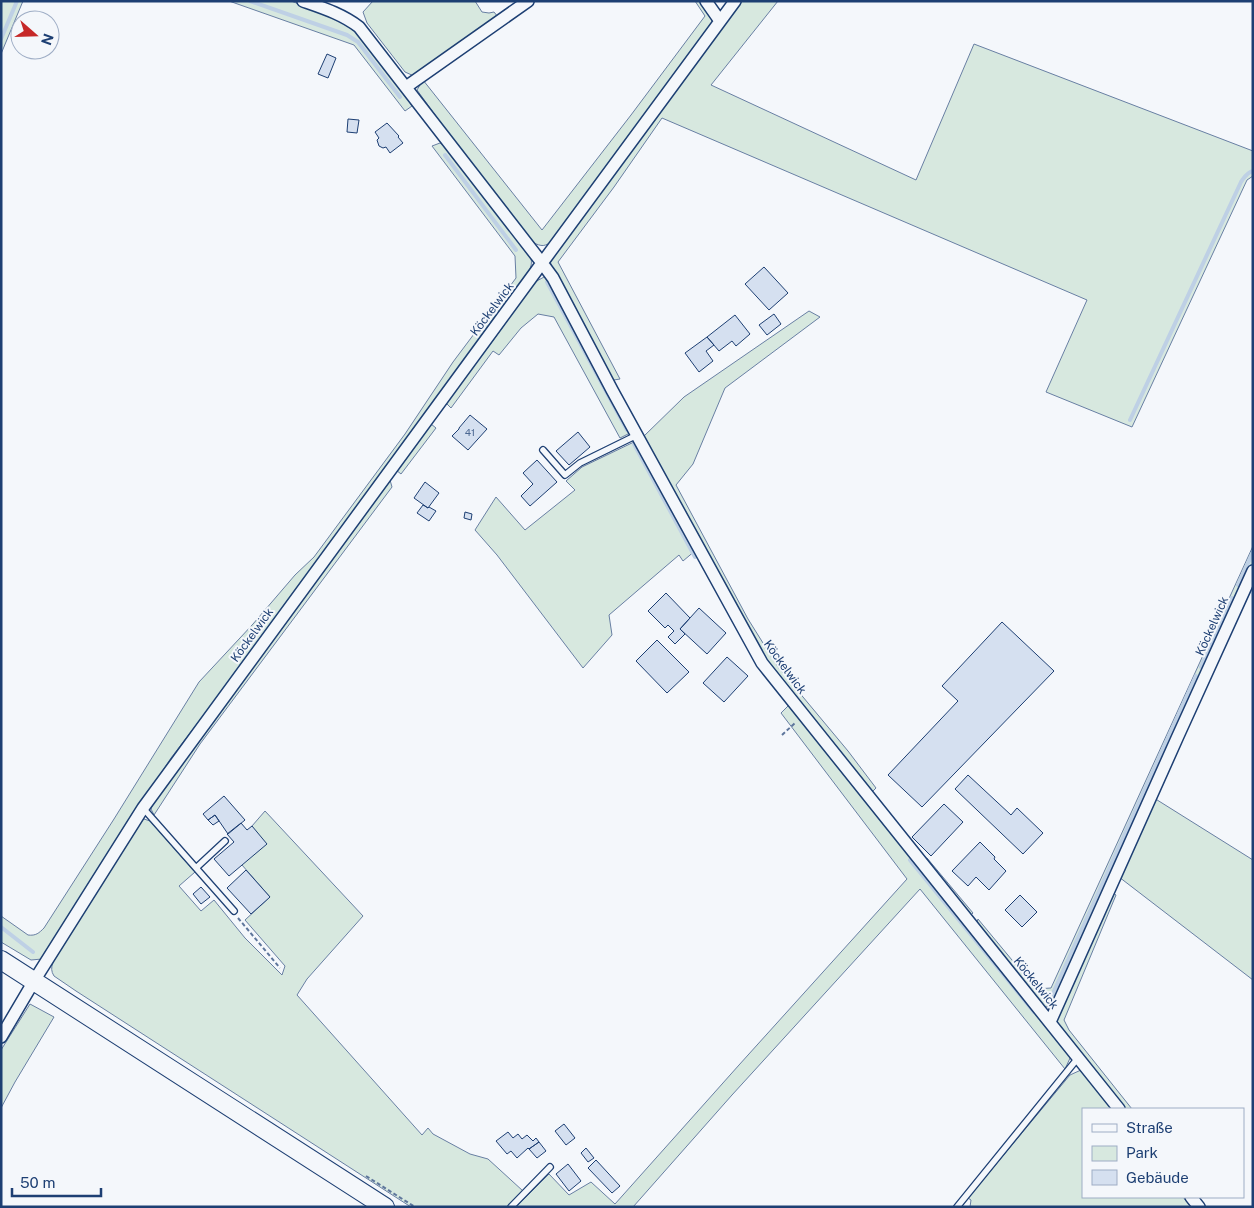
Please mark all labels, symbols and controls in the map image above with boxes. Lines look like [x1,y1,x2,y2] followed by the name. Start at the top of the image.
[10,10,60,60] north arrow
[38,32,57,47] text: N
[467,279,517,338] street label: Köckelwick
[465,426,475,438] house number: 41
[1193,594,1231,658] street label: Köckelwick
[228,605,276,665] street label: Köckelwick
[761,637,809,697] street label: Köckelwick
[1011,954,1062,1012] street label: Köckelwick
[1082,1108,1244,1198] legend
[1126,1119,1173,1136] text: Straße
[1126,1144,1158,1161] text: Park
[12,1166,101,1198] scale bar
[1126,1169,1189,1186] text: Gebäude
[20,1174,55,1191] text: 50 m

